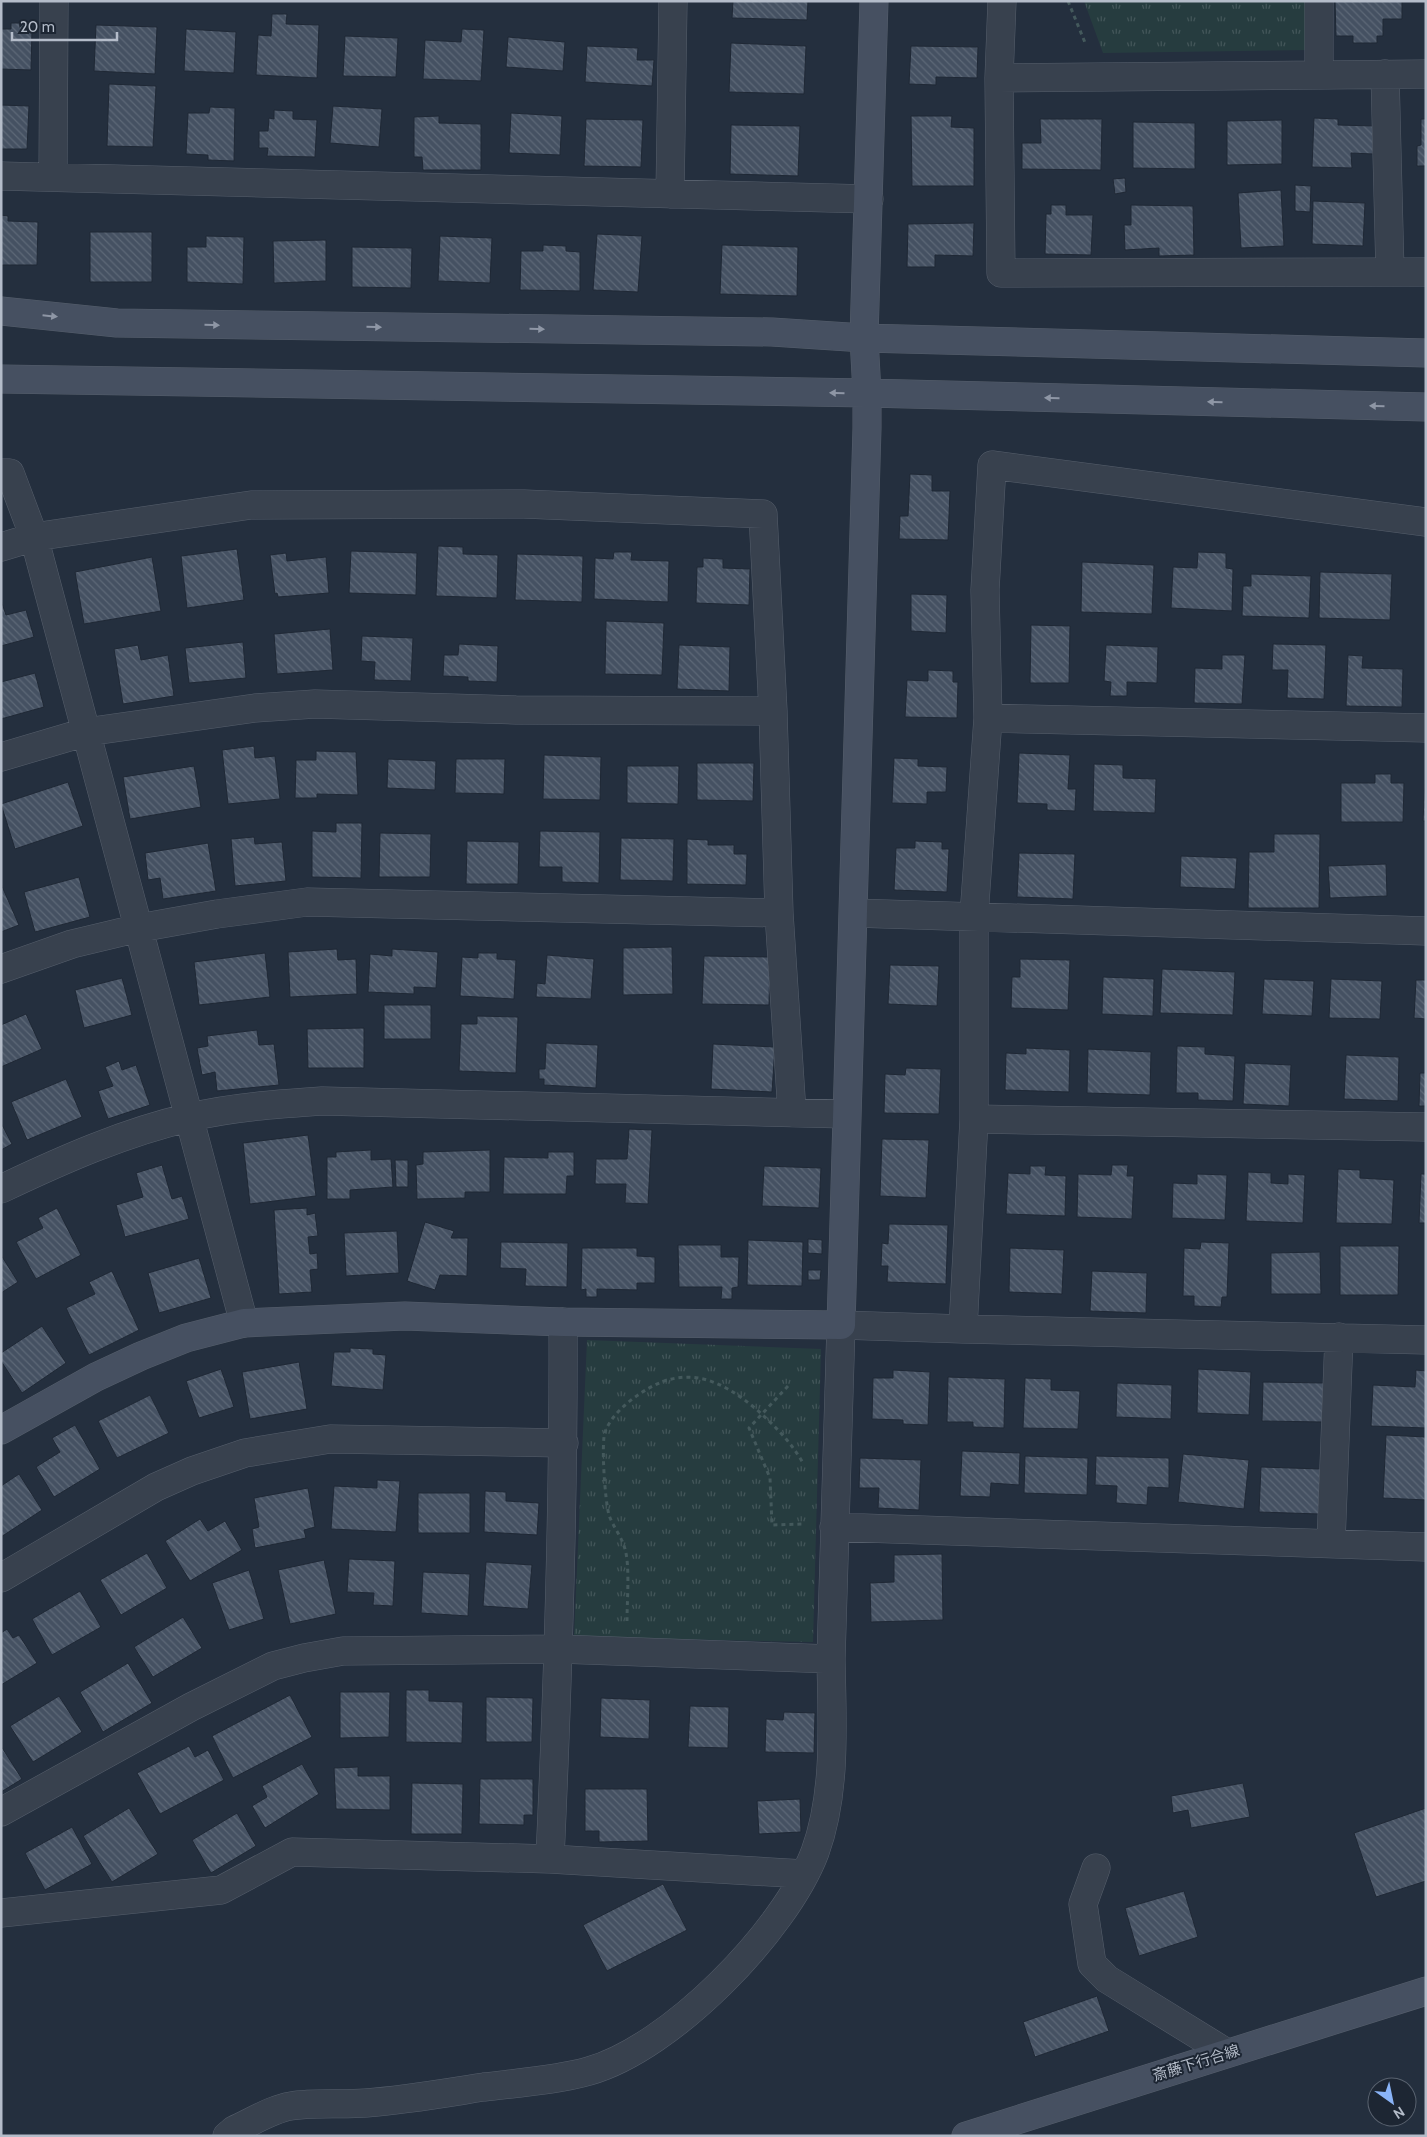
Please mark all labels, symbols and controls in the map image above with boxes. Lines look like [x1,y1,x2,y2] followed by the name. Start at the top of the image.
[12,10,118,42] scale bar
[20,18,55,36] text: 20 m
[42,312,58,320] one-way arrow
[204,321,220,329] one-way arrow
[367,323,383,331] one-way arrow
[529,325,545,333] one-way arrow
[829,389,845,397] one-way arrow
[1044,393,1060,401] one-way arrow
[1206,397,1222,405] one-way arrow
[1369,401,1385,409] one-way arrow
[1150,2041,1242,2085] street label: 斎藤下行合線
[1367,2077,1417,2127] north arrow
[1390,2103,1408,2123] text: N

